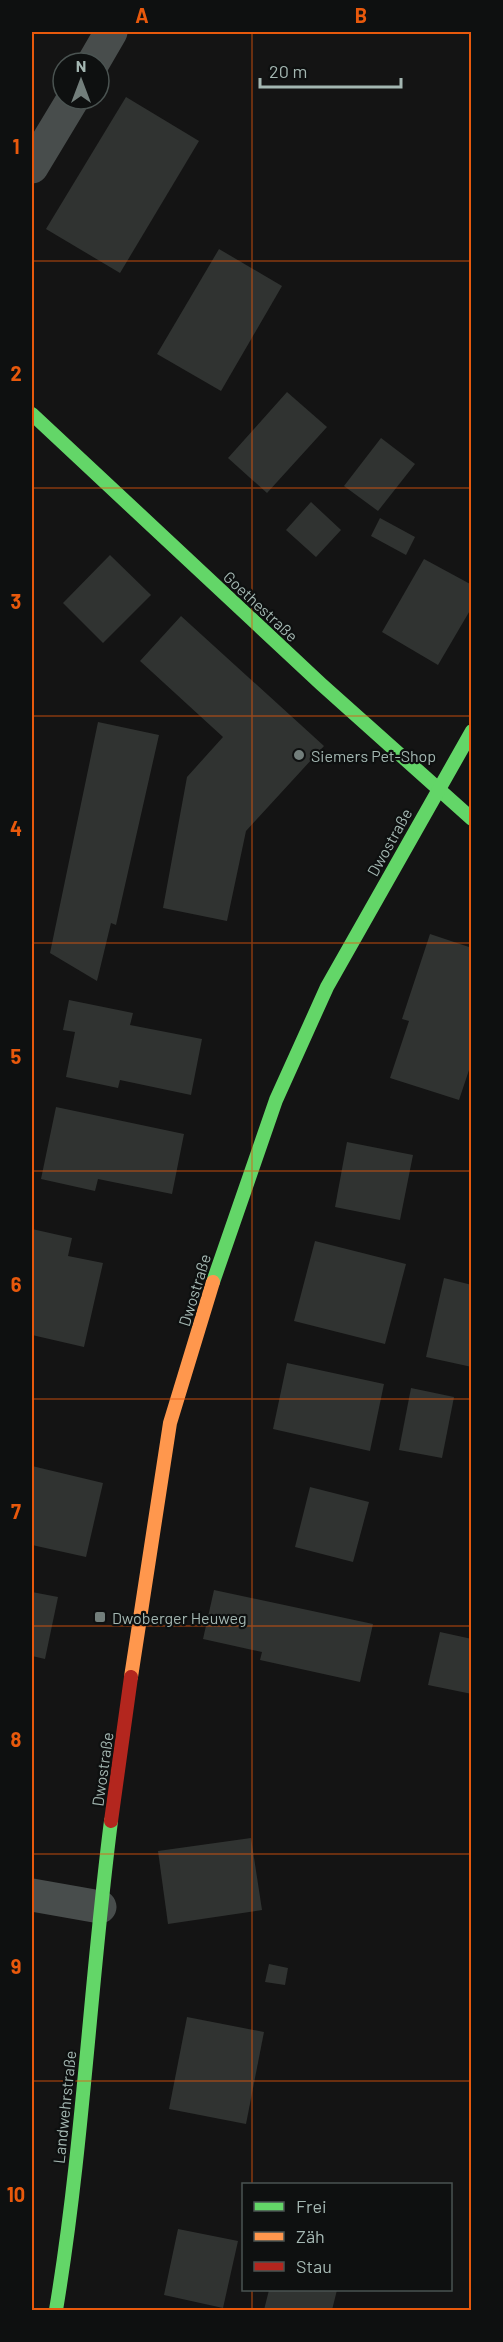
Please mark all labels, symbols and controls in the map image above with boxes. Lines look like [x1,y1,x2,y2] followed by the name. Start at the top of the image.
[135,3,149,27] text: A
[355,3,367,27] text: B
[51,51,111,111] north arrow
[260,51,401,89] scale bar
[76,56,86,75] text: N
[269,60,307,82] text: 20 m
[12,134,20,158] text: 1
[10,361,22,385] text: 2
[220,567,302,645] street label: Goethestraße
[11,589,21,613] text: 3
[311,746,436,765] place label: Siemers Pet-Shop
[292,748,306,762] marker: Siemers Pet-Shop
[363,805,415,879] street label: Dwostraße
[10,816,22,840] text: 4
[11,1044,22,1068] text: 5
[174,1252,214,1328] street label: Dwostraße
[11,1272,22,1296] text: 6
[11,1499,21,1523] text: 7
[112,1608,247,1627] place label: Dwoberger Heuweg
[93,1610,107,1624] marker: Dwoberger Heuweg
[11,1727,22,1751] text: 8
[87,1731,117,1807] street label: Dwostraße
[11,1954,21,1978] text: 9
[49,2050,79,2164] street label: Landwehrstraße
[7,2182,25,2206] text: 10
[242,2183,452,2291] legend
[296,2195,327,2217] text: Frei
[296,2225,325,2247] text: Zäh
[296,2255,332,2277] text: Stau

